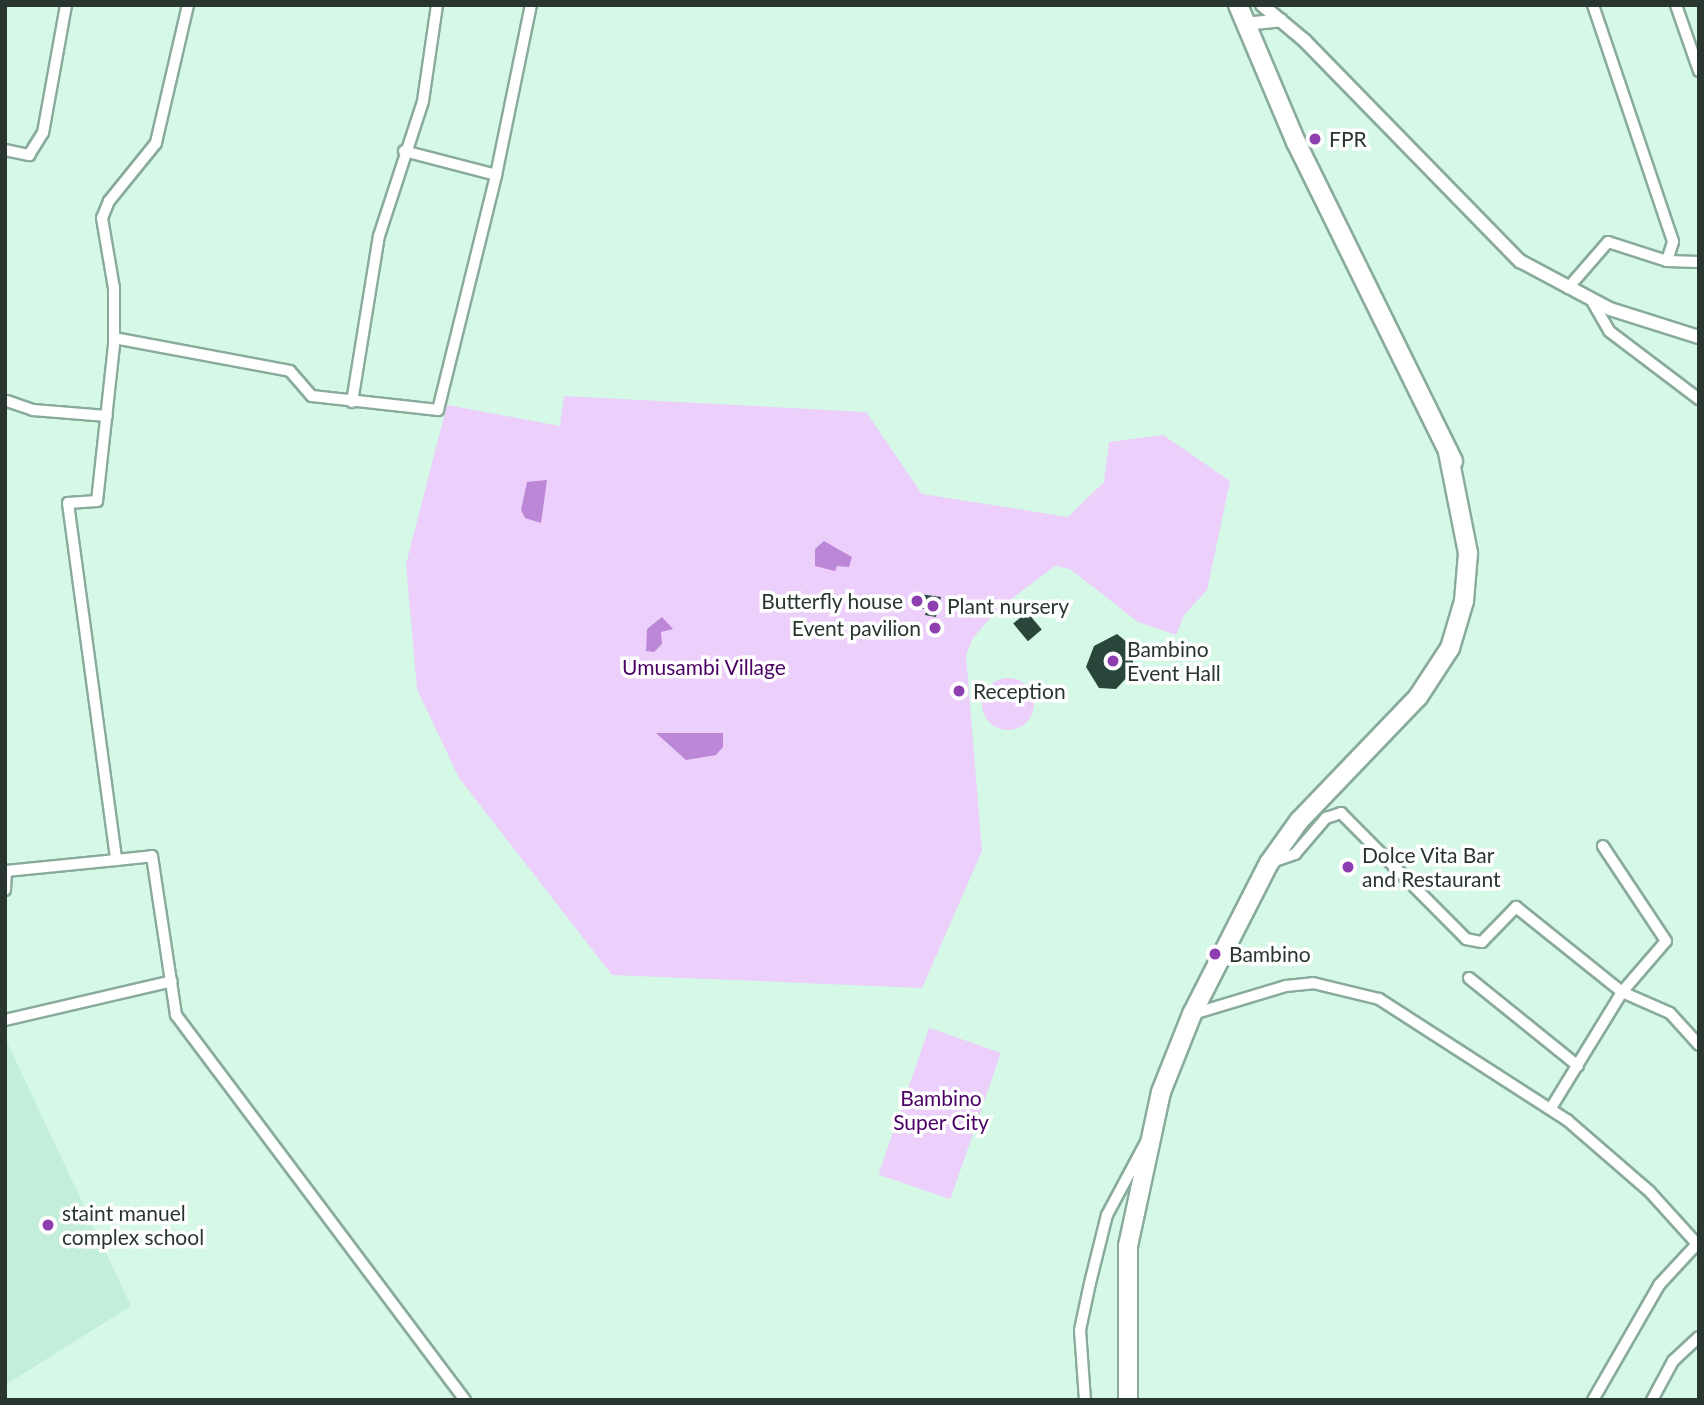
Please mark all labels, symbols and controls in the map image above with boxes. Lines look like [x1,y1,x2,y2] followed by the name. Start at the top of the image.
[1329,126,1367,152] place label: FPR
[1307,131,1323,147] marker: FPR
[761,588,903,614] place label: Butterfly house
[909,593,925,609] marker: Butterfly house
[947,593,1069,619] place label: Plant nursery
[925,598,941,614] marker: Plant nursery
[792,615,921,641] place label: Event pavilion
[927,620,943,636] marker: Event pavilion
[1127,636,1221,686] place label: Bambino Event Hall
[1105,653,1121,669] marker: Bambino Event Hall
[622,654,786,680] park label: Umusambi Village
[973,678,1066,704] place label: Reception
[951,683,967,699] marker: Reception
[1362,842,1501,892] place label: Dolce Vita Bar and Restaurant
[1340,859,1356,875] marker: Dolce Vita Bar and Restaurant
[1229,941,1311,967] place label: Bambino
[1207,946,1223,962] marker: Bambino
[893,1085,989,1135] park label: Bambino Super City
[62,1200,204,1250] place label: staint manuel complex school
[40,1217,56,1233] marker: staint manuel complex school

